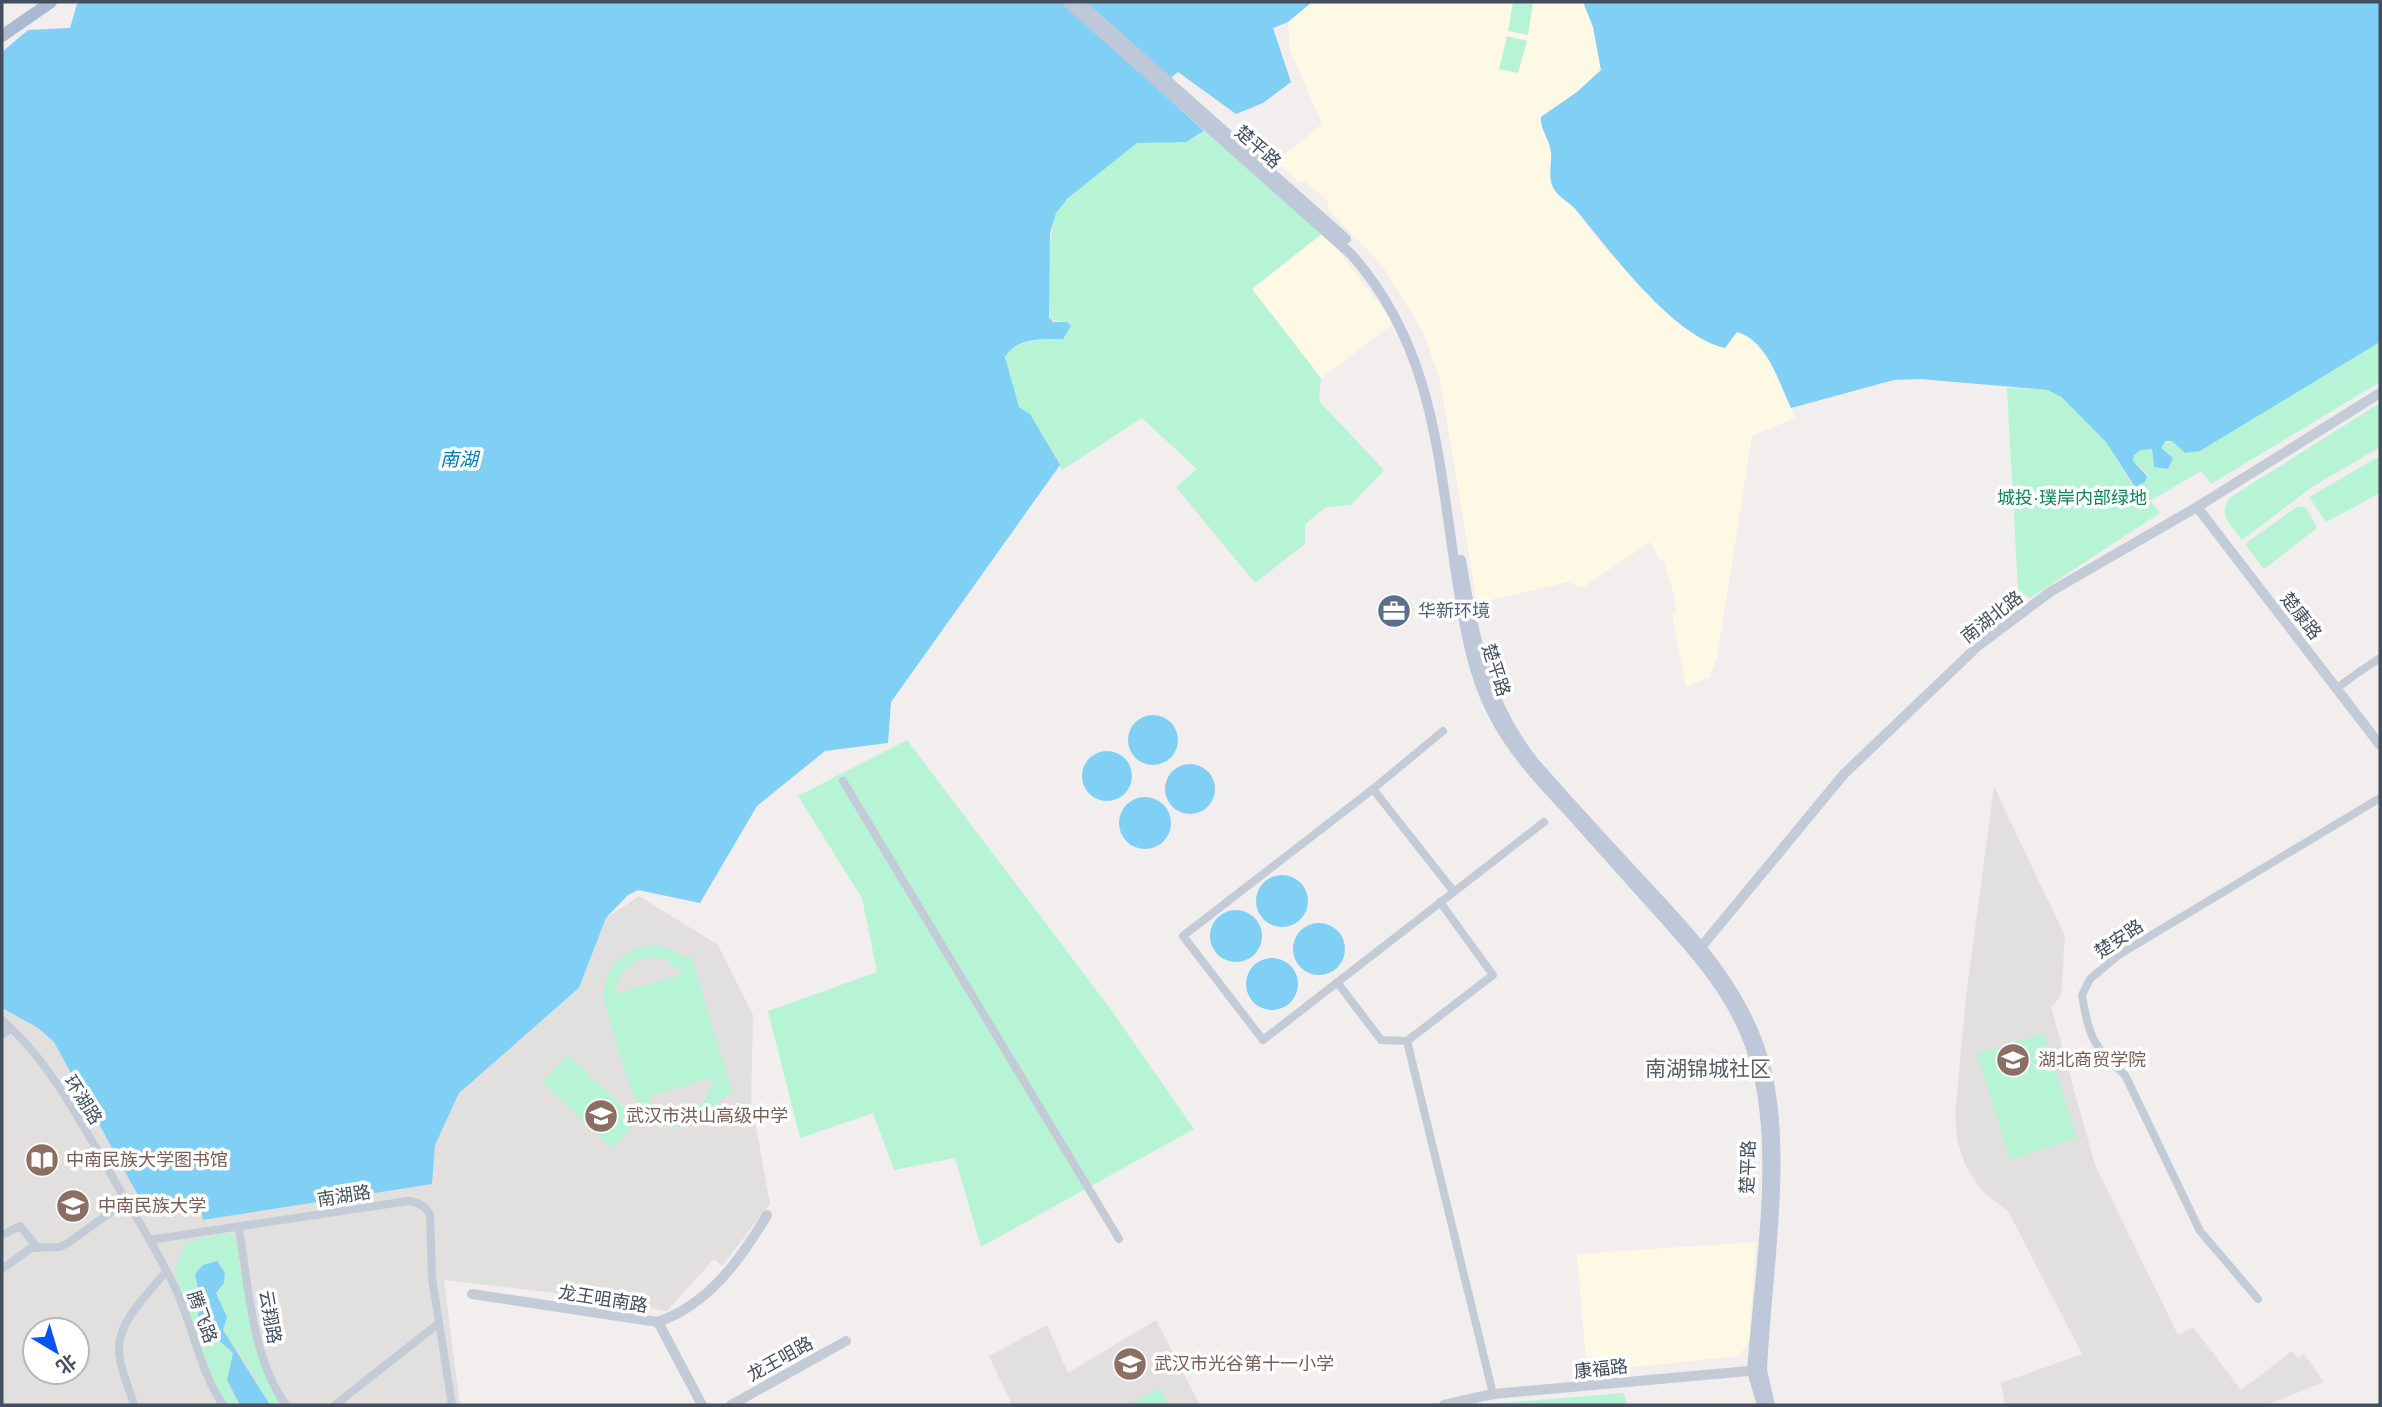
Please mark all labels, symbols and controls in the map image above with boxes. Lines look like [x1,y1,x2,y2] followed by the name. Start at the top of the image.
[1231,122,1285,172] street label: 楚平路
[440,449,481,470] water label: 南湖
[1997,488,2147,508] park label: 城投·璞岸内部绿地
[1957,587,2027,647] street label: 南湖北路
[2276,589,2326,643] street label: 楚康路
[1375,592,1413,630] office icon: 华新环境
[1418,601,1490,621] place label: 华新环境
[1478,641,1514,699] street label: 楚平路
[2091,916,2147,962] street label: 楚安路
[1994,1041,2032,1079] school or university icon: 湖北商贸学院
[2038,1050,2146,1070] place label: 湖北商贸学院
[1645,1057,1771,1080] district label: 南湖锦城社区
[60,1072,106,1128] street label: 环湖路
[582,1097,620,1135] school or university icon: 武汉市洪山高级中学
[626,1106,788,1126] place label: 武汉市洪山高级中学
[1737,1140,1759,1194] street label: 楚平路
[23,1141,61,1179] library icon: 中南民族大学图书馆
[66,1150,228,1170] place label: 中南民族大学图书馆
[316,1182,372,1210] street label: 南湖路
[54,1187,92,1225] school or university icon: 中南民族大学
[98,1196,206,1216] place label: 中南民族大学
[557,1282,649,1316] street label: 龙王咀南路
[183,1288,221,1346] street label: 腾飞路
[255,1289,285,1345] street label: 云翔路
[21,1316,91,1386] north arrow
[744,1333,816,1385] street label: 龙王咀路
[1111,1345,1149,1383] school or university icon: 武汉市光谷第十一小学
[52,1350,80,1378] text: 北
[1154,1354,1334,1374] place label: 武汉市光谷第十一小学
[1573,1356,1629,1382] street label: 康福路

